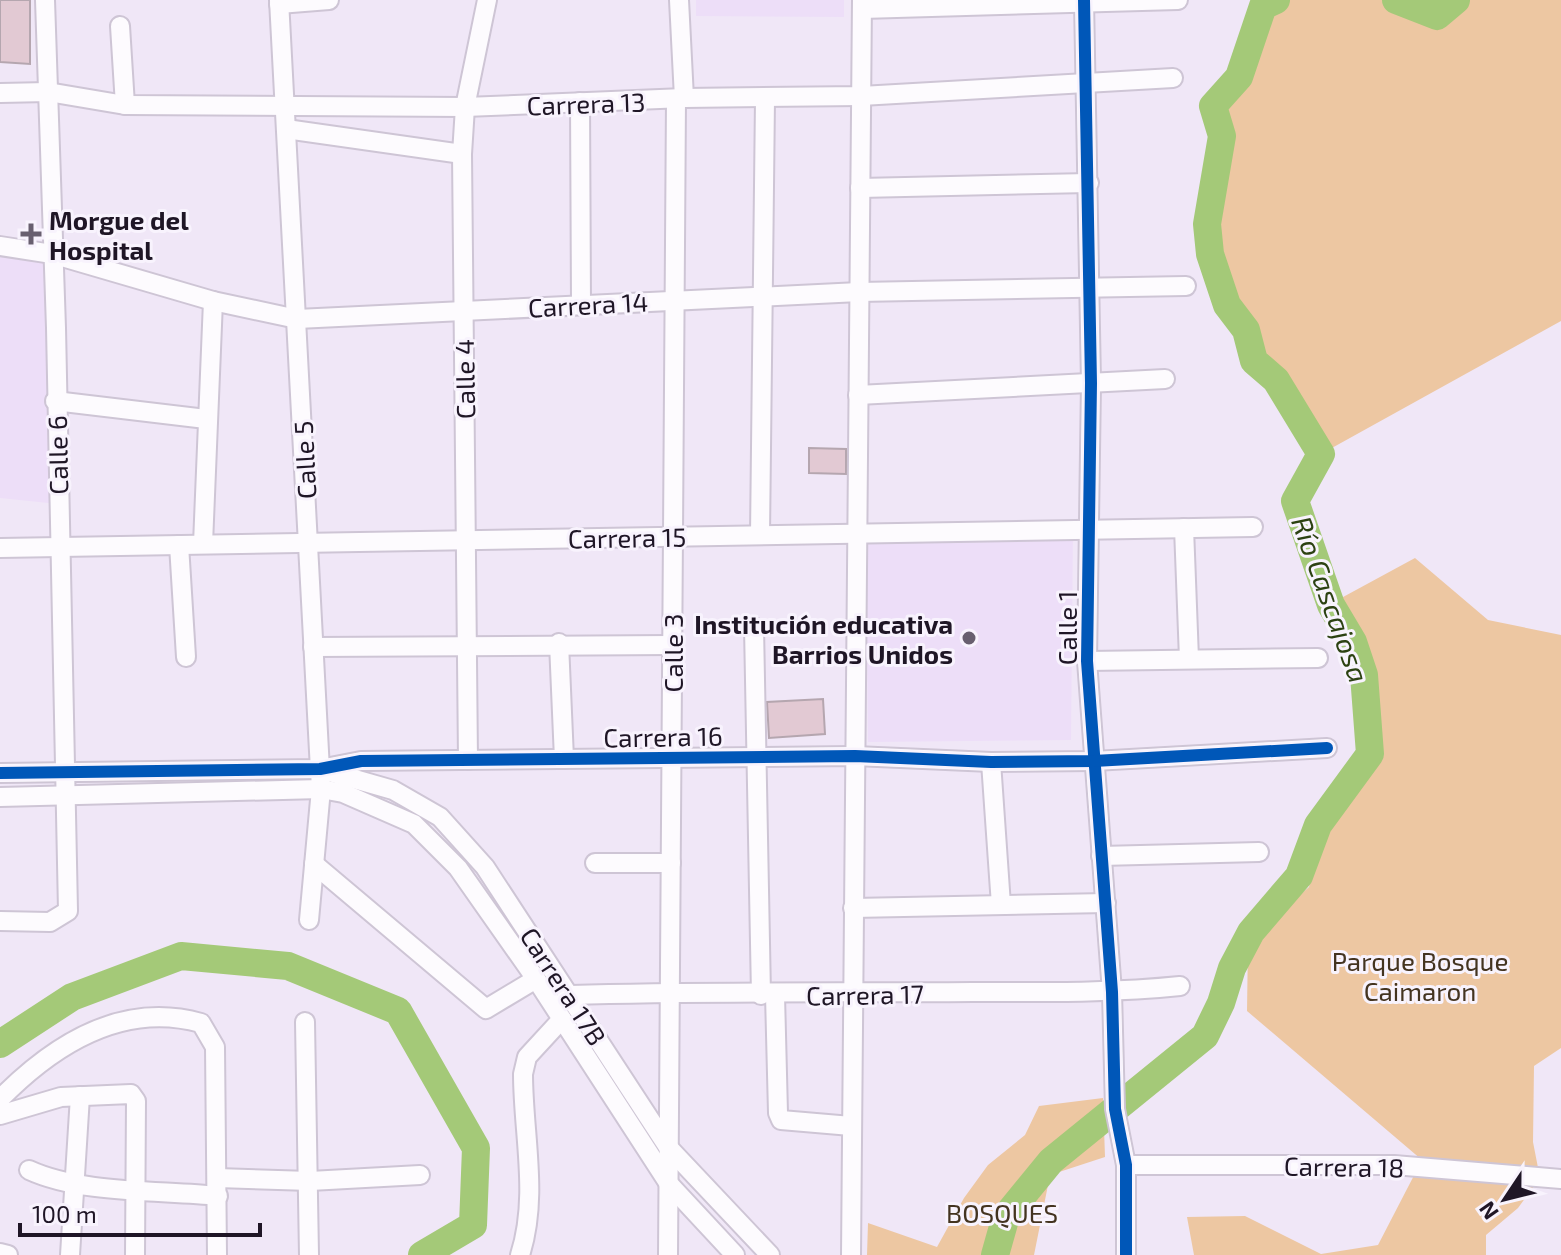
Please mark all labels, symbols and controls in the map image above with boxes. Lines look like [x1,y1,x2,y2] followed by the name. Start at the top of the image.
[526,85,646,121] street label: Carrera 13
[49,204,189,265] place label: Morgue del Hospital
[20,223,42,245] marker: Morgue del Hospital
[527,285,649,323] street label: Carrera 14
[448,339,480,419] street label: Calle 4
[41,415,73,495] street label: Calle 6
[286,420,322,500] street label: Calle 5
[1285,511,1377,687] water label: Río Cascajosa
[568,520,686,554] street label: Carrera 15
[1051,591,1082,665] street label: Calle 1
[694,608,953,669] place label: Institución educativa Barrios Unidos
[657,614,688,692] street label: Calle 3
[960,629,978,647] marker: Institución educativa Barrios Unidos
[603,719,723,753] street label: Carrera 16
[515,921,613,1051] street label: Carrera 17B
[1332,945,1508,1006] park label: Parque Bosque Caimaron
[806,977,924,1011] street label: Carrera 17
[1284,1149,1404,1183] street label: Carrera 18
[1465,1159,1545,1239] north arrow
[20,1187,260,1237] scale bar
[946,1197,1058,1228] park label: BOSQUES
[1473,1197,1503,1225] text: N
[32,1199,97,1228] text: 100 m

